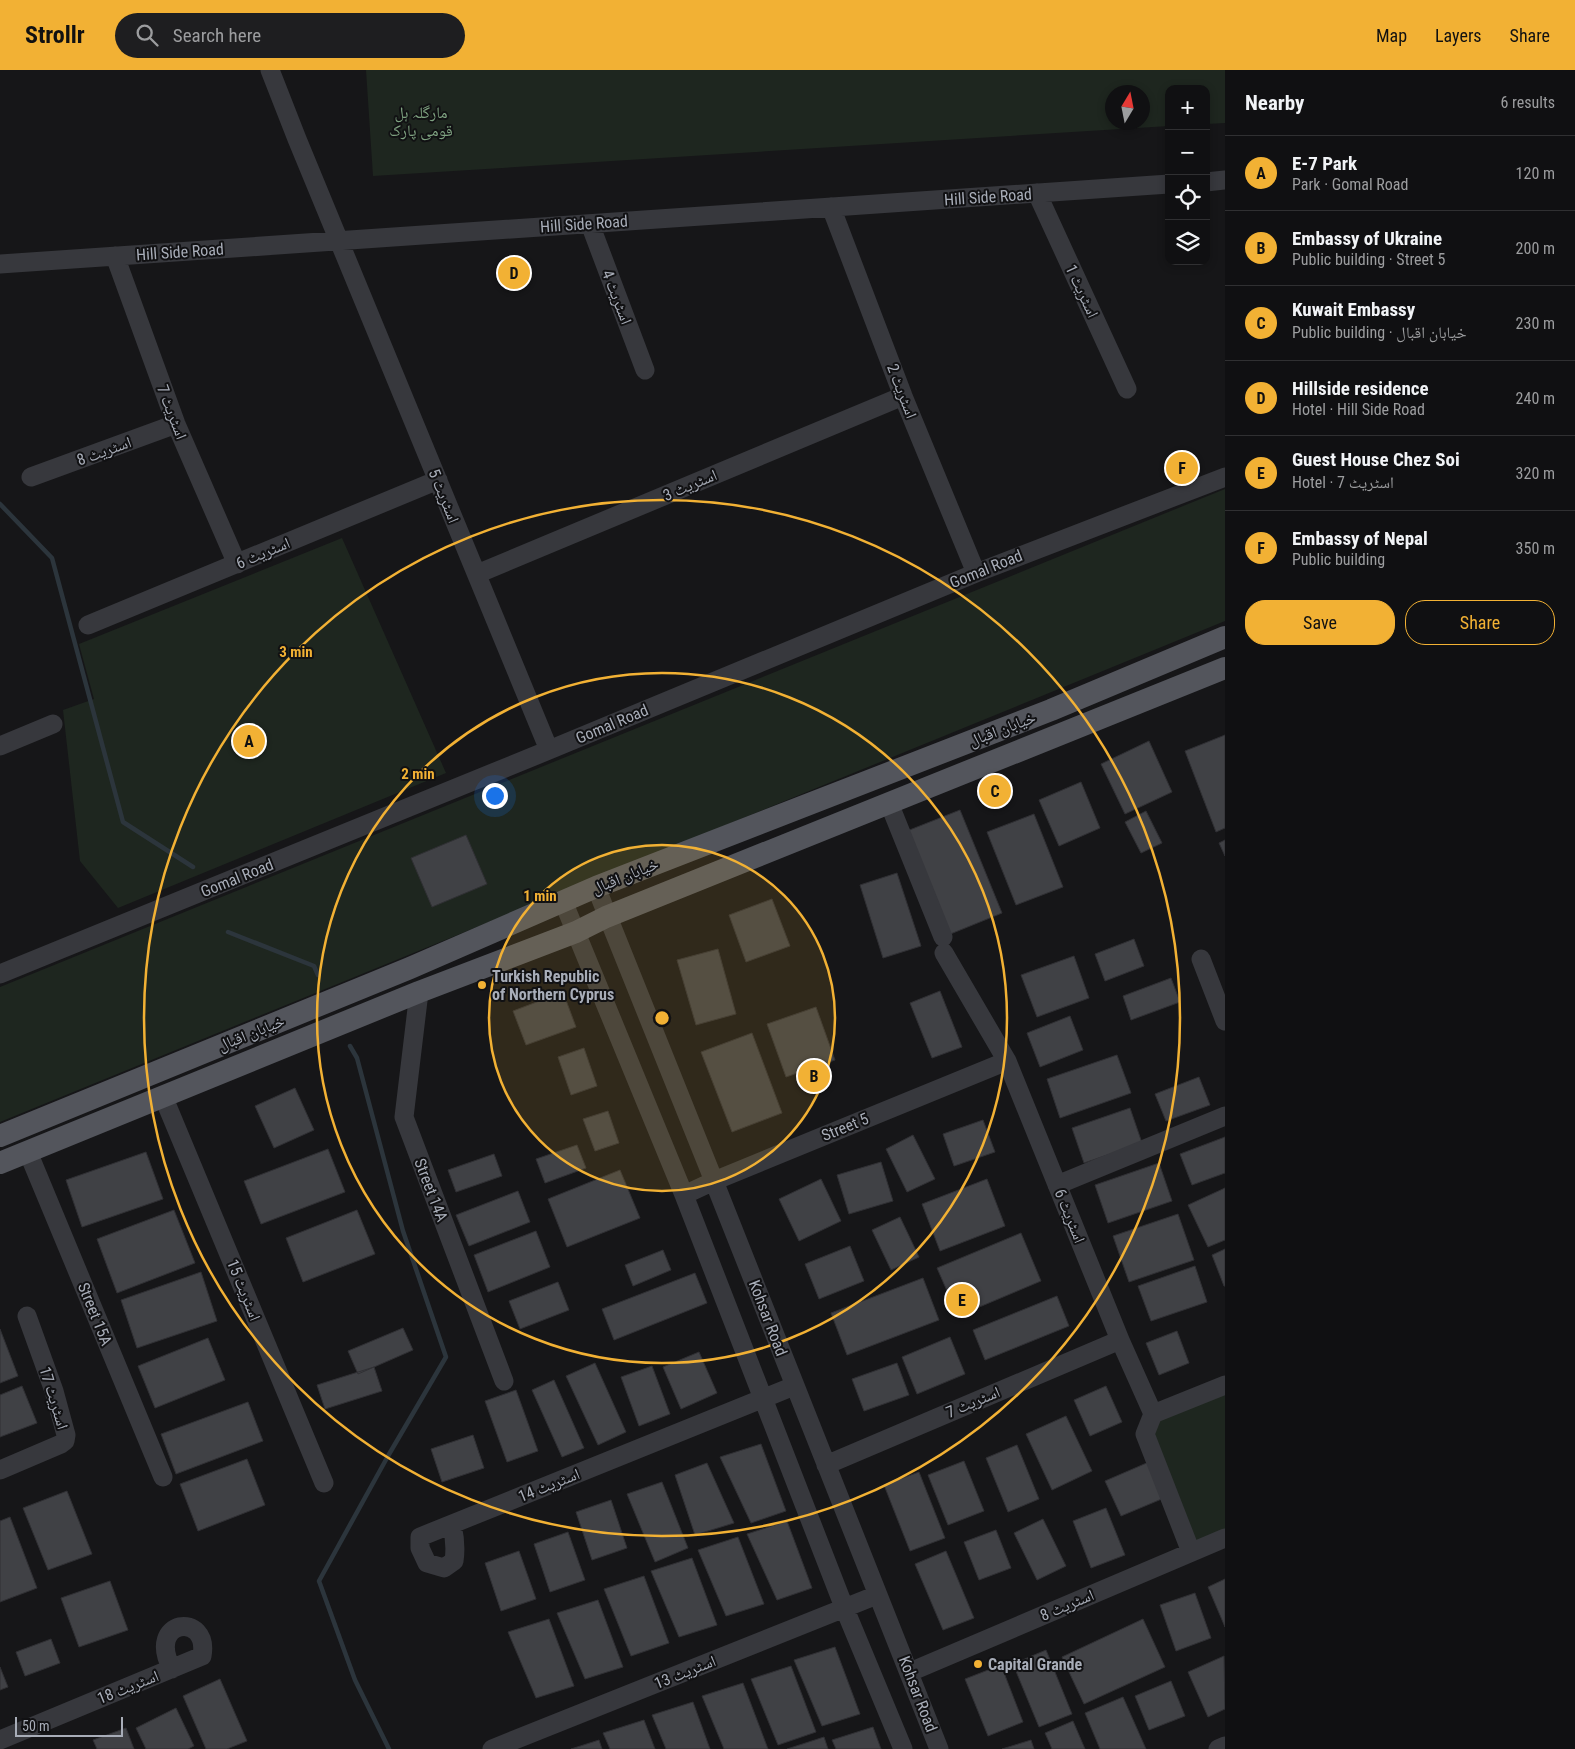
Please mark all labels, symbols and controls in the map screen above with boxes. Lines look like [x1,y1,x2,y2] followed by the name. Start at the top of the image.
[115,13,465,58] search box
[25,21,85,49] text: Strollr
[133,21,161,49] icon: search
[173,24,261,47] text: Search here
[1376,25,1407,46] text: Map
[1435,25,1482,46] text: Layers
[1510,25,1550,46] text: Share
[1105,85,1150,130] north arrow
[1165,85,1210,265] map controls
[1165,85,1210,130] button: +
[1245,91,1304,115] text: Nearby
[1500,93,1555,112] text: 6 results
[389,103,453,141] park label: مارگلہ ہل قومی پارک
[1165,130,1210,175] button: −
[1292,152,1357,175] text: E-7 Park
[1256,164,1266,183] text: A
[1516,164,1555,183] text: 120 m
[1165,175,1210,220] button: locate
[1292,175,1408,194] text: Park · Gomal Road
[944,184,1032,210] street label: Hill Side Road
[540,211,628,237] street label: Hill Side Road
[1165,220,1210,265] button: layers
[1292,227,1442,250] text: Embassy of Ukraine
[136,239,224,265] street label: Hill Side Road
[1257,239,1265,258] text: B
[1516,239,1555,258] text: 200 m
[1292,250,1445,269] text: Public building · Street 5
[498,254,530,292] pin: D
[1061,261,1103,321] street label: اسٹریٹ 1
[598,267,636,327] street label: اسٹریٹ 4
[1292,298,1415,321] text: Kuwait Embassy
[1256,314,1266,333] text: C
[1516,314,1555,333] text: 230 m
[1292,323,1467,342] text: Public building · خیابان اقبال
[883,361,921,421] street label: اسٹریٹ 2
[1292,377,1429,400] text: Hillside residence
[153,382,191,442] street label: اسٹریٹ 7
[1256,389,1266,408] text: D
[1516,389,1555,408] text: 240 m
[1292,400,1425,419] text: Hotel · Hill Side Road
[74,432,134,470] street label: اسٹریٹ 8
[1292,448,1460,471] text: Guest House Chez Soi
[1166,449,1198,487] pin: F
[1257,464,1265,483] text: E
[1516,464,1555,483] text: 320 m
[660,465,720,505] street label: اسٹریٹ 3
[425,466,463,526] street label: اسٹریٹ 5
[1292,473,1394,492] text: Hotel · اسٹریٹ 7
[1292,527,1428,550] text: Embassy of Nepal
[233,533,293,573] street label: اسٹریٹ 6
[1257,539,1265,558] text: F
[1516,539,1555,558] text: 350 m
[947,546,1025,592] street label: Gomal Road
[1292,550,1385,569] text: Public building
[1245,600,1395,645] button: Save
[1405,600,1555,645] button: Share
[279,643,313,661] text: 3 min
[573,700,651,748] street label: Gomal Road
[966,708,1039,751] street label: خیابان اقبال
[233,722,265,760] pin: A
[401,765,435,783] text: 2 min
[979,772,1011,810] pin: C
[482,783,508,809] your location
[589,854,662,899] street label: خیابان اقبال
[198,855,276,901] street label: Gomal Road
[523,887,557,905] text: 1 min
[492,967,614,1004] place label: Turkish Republic of Northern Cyprus
[476,979,488,991] marker: Turkish Republic of Northern Cyprus
[653,1009,671,1027] centre of rings
[215,1011,288,1056] street label: خیابان اقبال
[798,1057,830,1095] pin: B
[819,1109,871,1145] street label: Street 5
[410,1156,452,1224] street label: Street 14A
[1051,1186,1089,1246] street label: اسٹریٹ 6
[223,1256,265,1324] street label: اسٹریٹ 15
[745,1277,791,1359] street label: Kohsar Road
[74,1280,116,1348] street label: Street 15A
[946,1281,978,1319] pin: E
[35,1364,73,1432] street label: اسٹریٹ 17
[943,1382,1003,1422] street label: اسٹریٹ 7
[515,1464,583,1506] street label: اسٹریٹ 14
[1037,1585,1097,1625] street label: اسٹریٹ 8
[651,1651,719,1693] street label: اسٹریٹ 13
[895,1653,941,1735] street label: Kohsar Road
[988,1655,1083,1674] place label: Capital Grande
[972,1658,984,1670] marker: Capital Grande
[94,1666,162,1708] street label: اسٹریٹ 18
[15,1714,122,1737] scale bar
[22,1718,50,1734] text: 50 m

